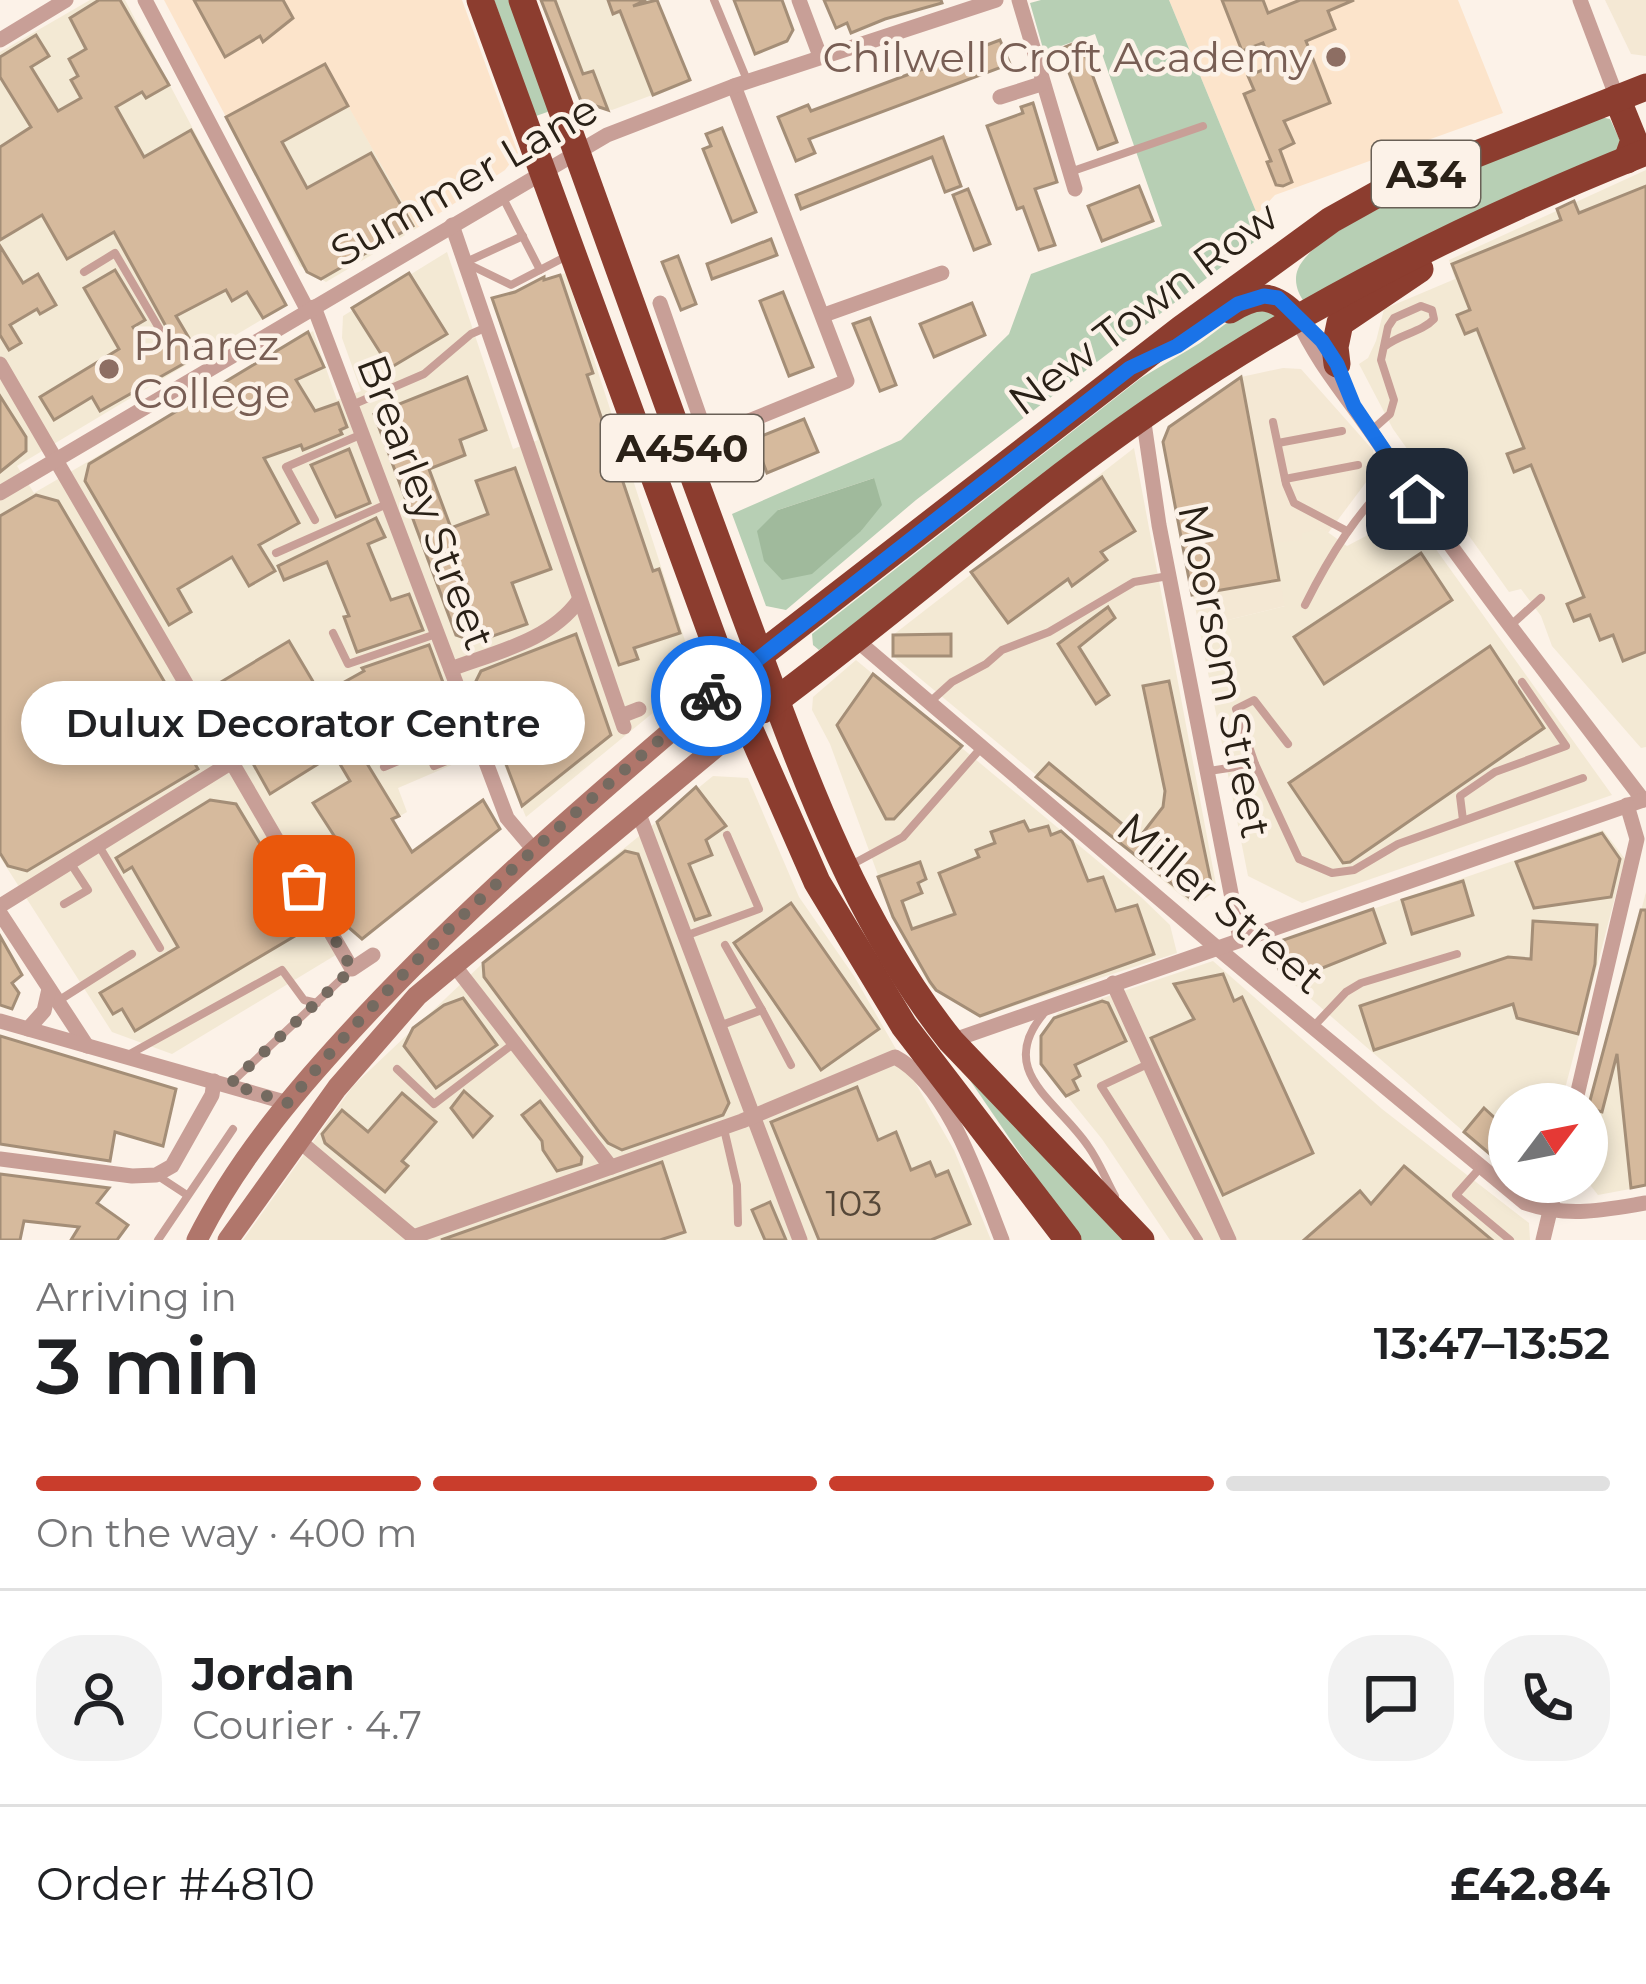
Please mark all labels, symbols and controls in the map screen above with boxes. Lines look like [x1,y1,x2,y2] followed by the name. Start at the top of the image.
[823,31,1312,83] place label: Chilwell Croft Academy
[1323,44,1349,70] marker: Chilwell Croft Academy
[321,83,607,277] street label: Summer Lane
[1372,141,1480,207] road number: A34
[998,190,1288,426] street label: New Town Row
[133,319,290,419] place label: Pharez College
[346,347,506,657] street label: Brearley Street
[96,356,122,382] marker: Pharez College
[601,415,763,481] road number: A4540
[1366,448,1468,550] pin
[1384,466,1450,532] icon: home
[1167,500,1283,842] street label: Moorsom Street
[651,636,771,756] courier
[678,663,744,729] icon: bike
[22,682,586,766] callout: Dulux Decorator Centre
[65,699,541,747] text: Dulux Decorator Centre
[1107,801,1335,1005] street label: Miller Street
[253,835,355,937] pin
[271,853,337,919] icon: bag
[1488,1083,1608,1203] north arrow
[1488,1083,1608,1203] map controls
[826,1181,882,1225] house number: 103
[36,1273,237,1321] text: Arriving in
[1374,1315,1610,1370] text: 13:47–13:52
[36,1318,261,1414] text: 3 min
[36,1509,417,1557] text: On the way · 400 m
[36,1635,162,1761] button: person
[1328,1635,1454,1761] button: chat
[1484,1635,1610,1761] button: phone
[192,1646,355,1701] text: Jordan
[192,1701,422,1749] text: Courier · 4.7
[36,1856,315,1911] text: Order #4810
[1450,1856,1610,1911] text: £42.84

